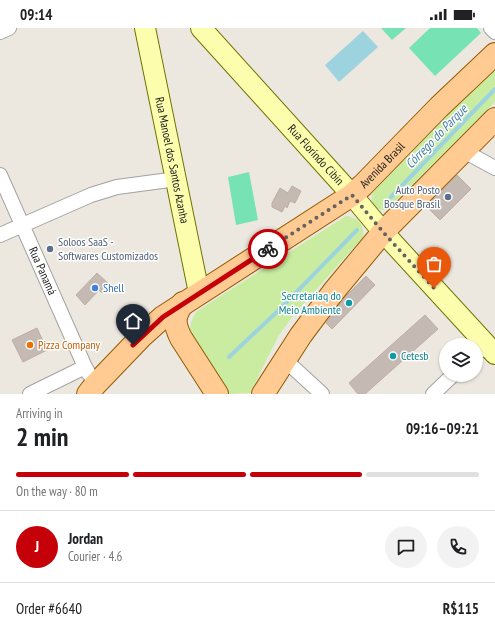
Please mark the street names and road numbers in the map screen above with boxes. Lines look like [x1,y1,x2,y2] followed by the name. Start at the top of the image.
[152,96,193,225] street label: Rua Manoel dos Santos Azanha
[285,121,347,188] street label: Rua Florindo Cibin
[356,139,408,191] street label: Avenida Brasil
[26,244,60,297] street label: Rua Panamá

